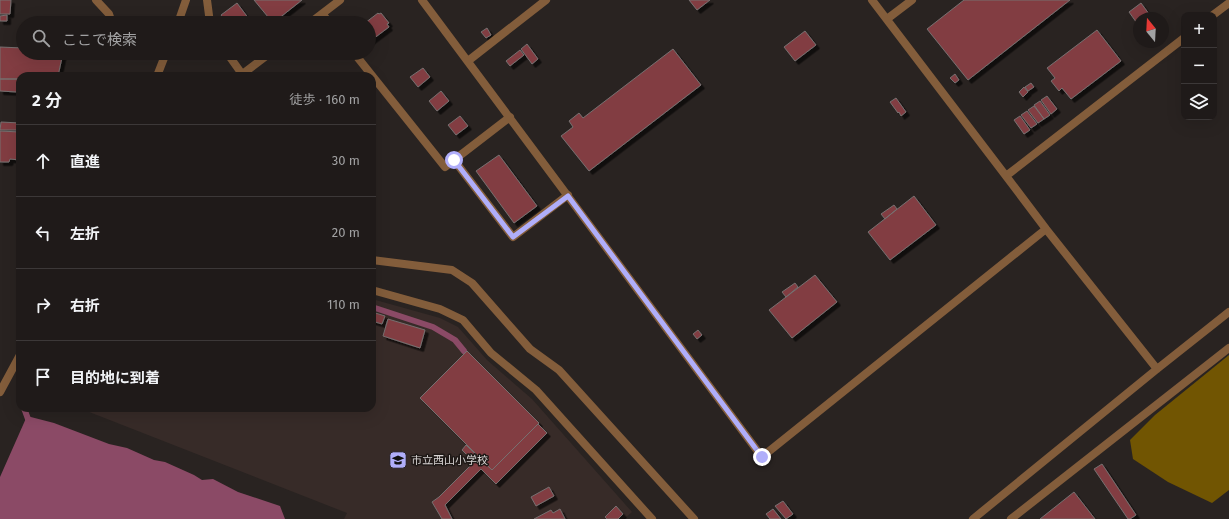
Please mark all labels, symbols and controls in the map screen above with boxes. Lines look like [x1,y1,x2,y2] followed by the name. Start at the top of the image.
[1133,12,1169,48] north arrow
[1181,12,1217,120] map controls
[1181,12,1217,48] button: +
[16,16,376,60] search box
[30,27,52,49] icon: search
[62,31,137,49] text: ここで検索
[1181,48,1217,84] button: −
[1181,84,1217,120] button: layers
[32,90,62,111] text: 2 分
[290,92,360,107] text: 徒歩 · 160 m
[32,150,54,172] icon: ahead
[445,151,463,169] route start
[70,153,100,171] text: 直進
[332,153,360,168] text: 30 m
[32,222,54,244] icon: left
[70,225,100,243] text: 左折
[332,225,360,240] text: 20 m
[32,294,54,316] icon: right
[70,297,100,315] text: 右折
[327,297,360,312] text: 110 m
[32,366,54,388] icon: arrive
[70,369,160,387] text: 目的地に到着
[753,448,771,466] route end
[388,450,408,470] school or university icon: 市立西山小学校
[411,454,488,467] place label: 市立西山小学校

